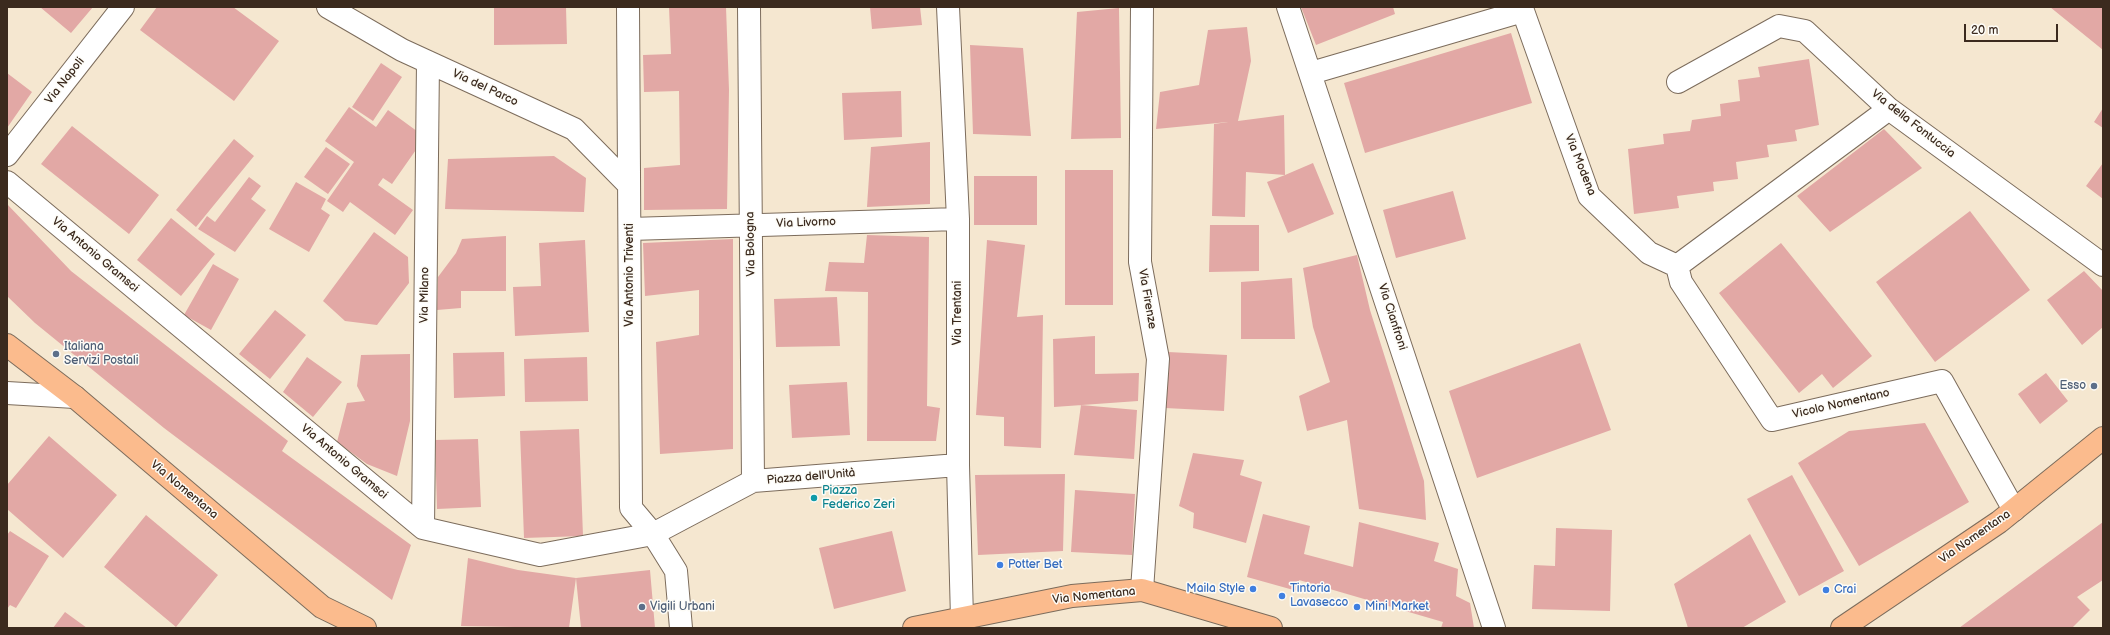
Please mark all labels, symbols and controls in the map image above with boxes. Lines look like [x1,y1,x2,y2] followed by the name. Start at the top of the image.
[1966,16,2060,42] scale bar
[1971,23,1998,38] text: 20 m
[42,55,88,107] street label: Via Napoli
[450,66,520,110] street label: Via del Parco
[1868,87,1958,161] street label: Via della Fontuccia
[1561,132,1599,198] street label: Via Modena
[743,211,759,277] street label: Via Bologna
[49,214,141,296] street label: Via Antonio Gramsci
[776,215,836,231] street label: Via Livorno
[623,223,637,327] street label: Via Antonio Triventi
[417,267,433,323] street label: Via Milano
[1135,268,1159,330] street label: Via Firenze
[951,281,965,345] street label: Via Trentani
[1374,282,1410,352] street label: Via Cianfroni
[64,340,138,368] place label: Italiana Servizi Postali
[51,349,61,359] marker: Italiana Servizi Postali
[2059,379,2086,393] place label: Esso
[2089,381,2099,391] marker: Esso
[1791,386,1891,422] street label: Vicolo Nomentano
[298,421,390,503] street label: Via Antonio Gramsci
[147,458,221,522] street label: Via Nomentana
[766,466,856,488] street label: Piazza dell'Unità
[822,484,895,512] place label: Piazza Federico Zeri
[809,493,819,503] marker: Piazza Federico Zeri
[1937,507,2013,567] street label: Via Nomentana
[1008,558,1062,572] place label: Potter Bet
[995,560,1005,570] marker: Potter Bet
[1186,582,1245,596] place label: Maila Style
[1290,582,1348,610] place label: Tintoria Lavasecco
[1834,583,1856,597] place label: Crai
[1052,584,1136,608] street label: Via Nomentana
[1248,584,1258,594] marker: Maila Style
[1821,585,1831,595] marker: Crai
[1277,591,1287,601] marker: Tintoria Lavasecco
[650,600,715,614] place label: Vigili Urbani
[1365,600,1429,614] place label: Mini Market
[637,602,647,612] marker: Vigili Urbani
[1352,602,1362,612] marker: Mini Market

